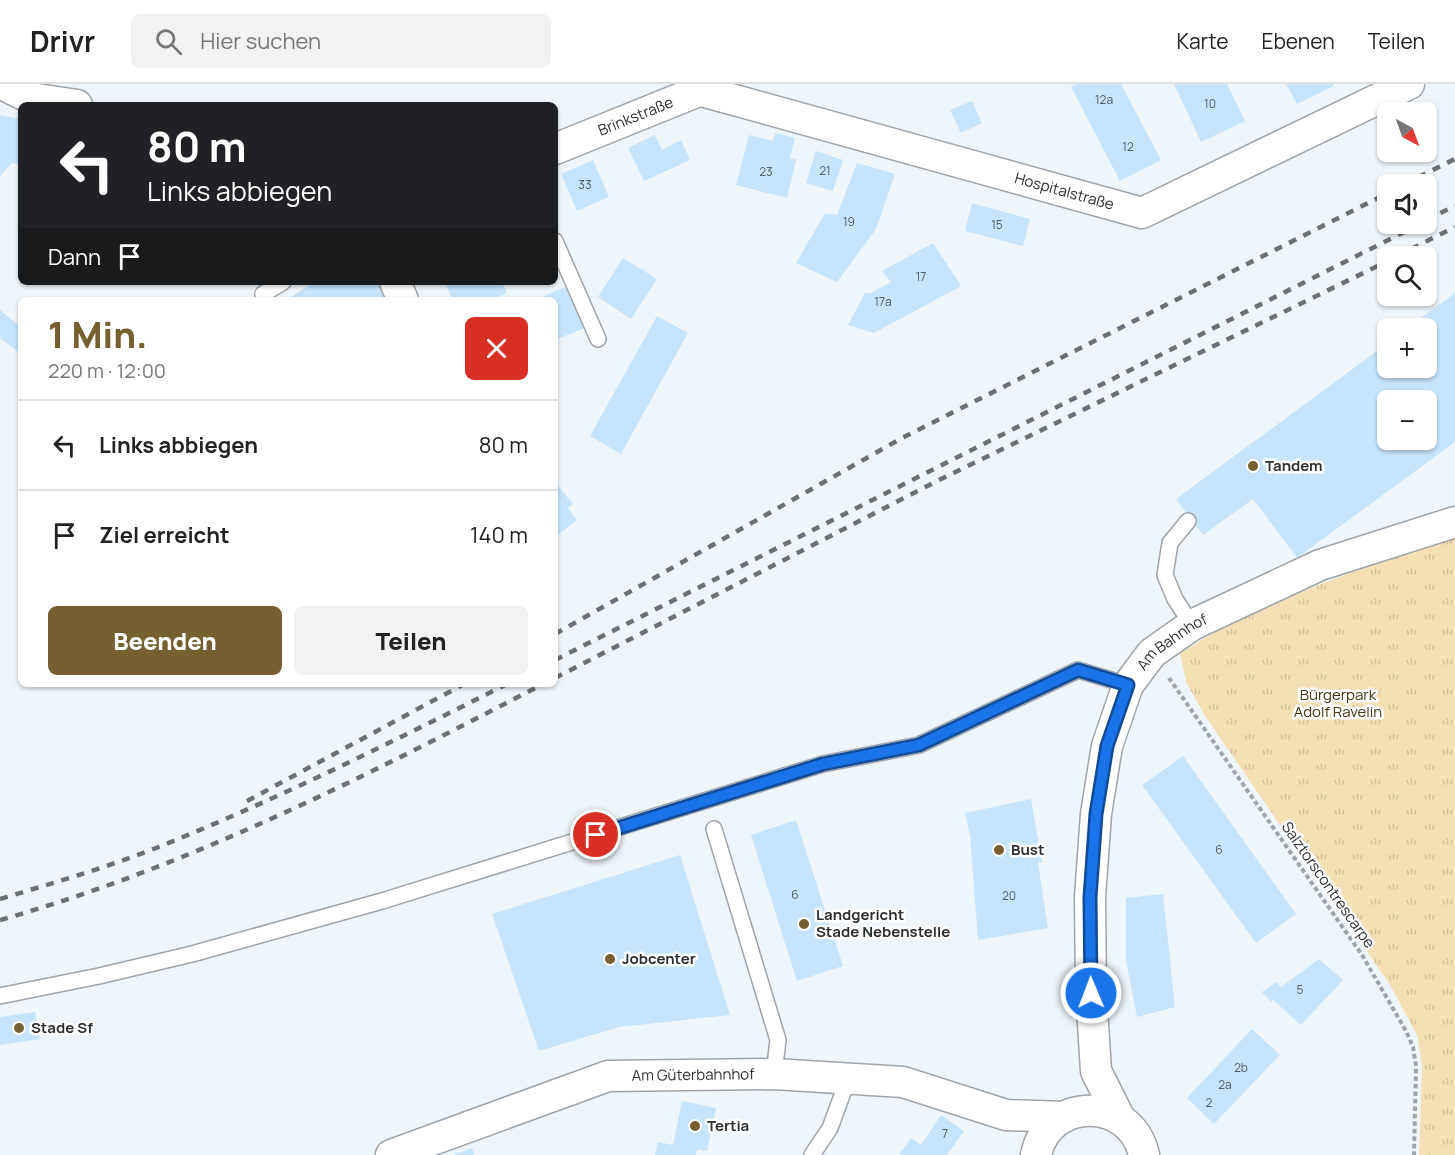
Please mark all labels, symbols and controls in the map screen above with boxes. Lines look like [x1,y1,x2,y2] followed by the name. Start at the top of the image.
[131,14,551,68] search box
[30,22,95,60] text: Drivr
[152,25,185,58] icon: search
[200,26,321,56] text: Hier suchen
[1176,27,1228,55] text: Karte
[1261,27,1335,55] text: Ebenen
[1368,27,1425,55] text: Teilen
[595,91,676,141] street label: Brinkstraße
[1095,91,1113,108] house number: 12a
[1204,95,1216,112] house number: 10
[1377,102,1437,162] north arrow
[1377,102,1437,450] map controls
[147,117,247,175] text: 80 m
[48,126,126,204] icon: left
[1122,138,1134,155] house number: 12
[819,162,831,179] house number: 21
[759,163,773,180] house number: 23
[1012,167,1117,215] street label: Hospitalstraße
[147,172,332,209] text: Links abbiegen
[1377,174,1437,234] button: sound
[578,176,592,193] house number: 33
[843,213,855,230] house number: 19
[991,216,1003,233] house number: 15
[113,240,146,273] icon: arrive
[48,242,101,272] text: Dann
[1377,246,1437,306] button: search
[916,268,926,285] house number: 17
[874,293,892,310] house number: 17a
[48,310,148,359] text: 1 Min.
[465,317,528,380] button: close
[1377,318,1437,378] button: +
[48,357,166,384] text: 220 m · 12:00
[1377,390,1437,450] button: −
[48,429,81,462] icon: left
[99,430,258,460] text: Links abbiegen
[479,430,528,460] text: 80 m
[1265,455,1323,476] place label: Tandem
[1246,459,1260,473] marker: Tandem
[48,519,81,552] icon: arrive
[99,520,230,550] text: Ziel erreicht
[470,520,528,550] text: 140 m
[48,606,282,675] button: Beenden
[294,606,528,675] button: Teilen
[1132,608,1211,674] street label: Am Bahnhof
[1294,684,1382,722] park label: Bürgerpark Adolf Ravelin
[570,809,621,860] pin
[1277,817,1380,952] street label: Salztorscontrescarpe
[579,818,612,851] icon: arrive
[1011,839,1044,860] place label: Bust
[1215,841,1223,858] house number: 6
[992,843,1006,857] marker: Bust
[791,886,799,903] house number: 6
[1002,887,1016,904] house number: 20
[816,904,950,942] place label: Landgericht Stade Nebenstelle
[797,917,811,931] marker: Landgericht Stade Nebenstelle
[622,948,696,969] place label: Jobcenter
[603,952,617,966] marker: Jobcenter
[1059,961,1123,1025] position arrow
[1297,981,1304,998] house number: 5
[31,1017,93,1038] place label: Stade Sf
[12,1021,26,1035] marker: Stade Sf
[1234,1059,1248,1076] house number: 2b
[631,1063,755,1086] street label: Am Güterbahnhof
[1218,1076,1232,1093] house number: 2a
[1206,1094,1213,1111] house number: 2
[707,1115,749,1136] place label: Tertia
[688,1119,702,1133] marker: Tertia
[942,1125,948,1142] house number: 7

